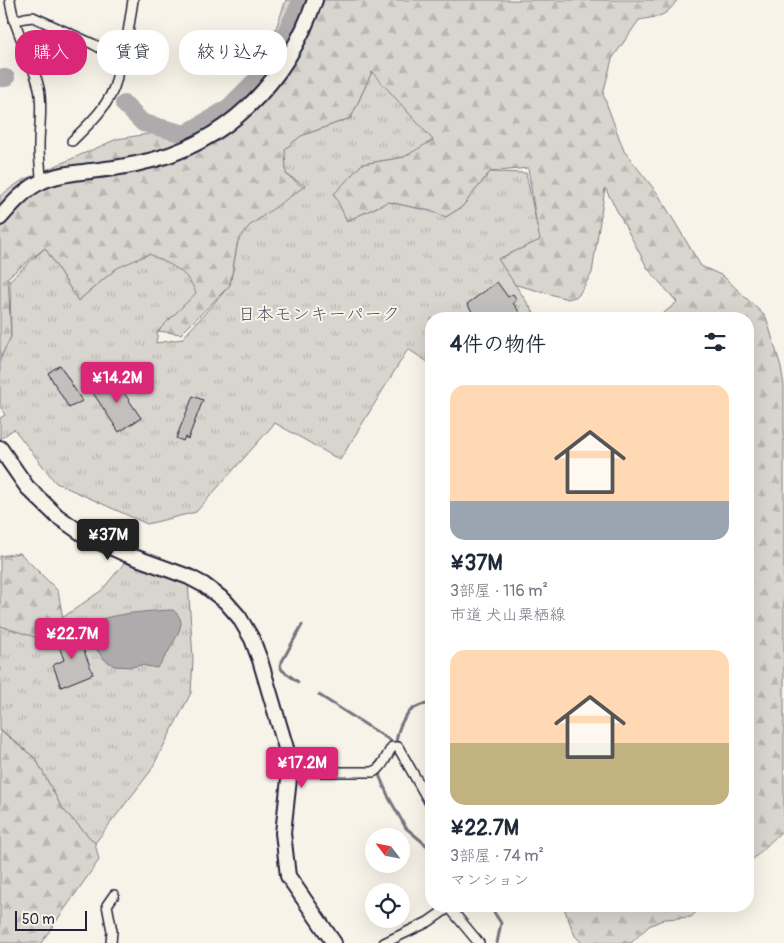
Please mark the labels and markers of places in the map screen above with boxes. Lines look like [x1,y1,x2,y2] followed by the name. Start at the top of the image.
[76,362,158,404] pin: ¥14.2M
[78,518,138,561] pin: ¥37M
[31,618,113,660] pin: ¥22.7M
[261,746,343,789] pin: ¥17.2M

